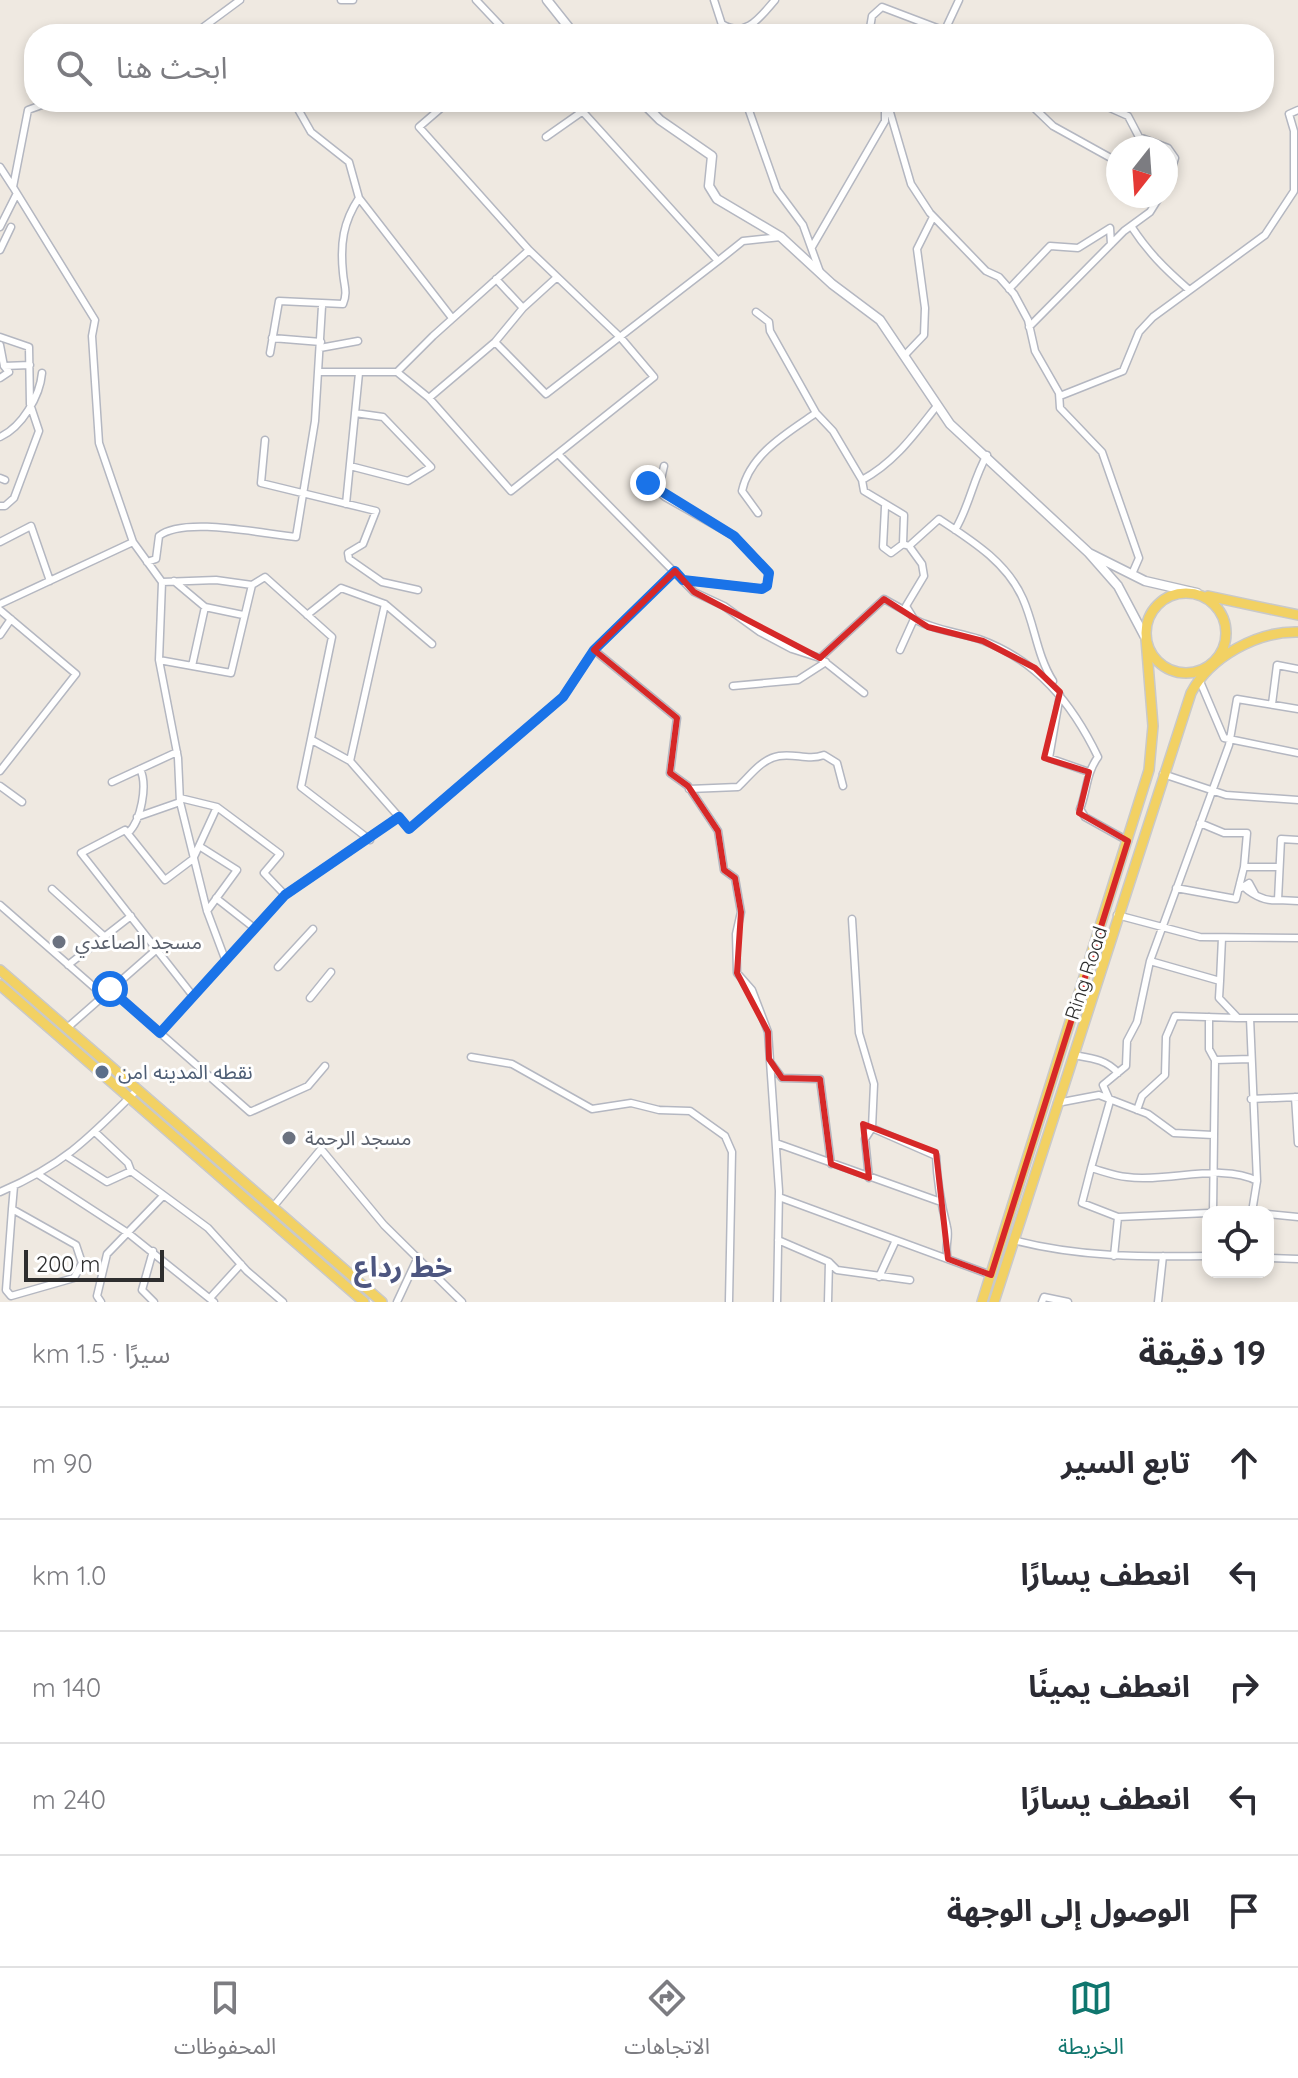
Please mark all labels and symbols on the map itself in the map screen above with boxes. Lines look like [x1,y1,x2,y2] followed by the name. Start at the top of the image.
[1106,136,1178,208] north arrow
[630,465,666,501] route end
[1059,923,1112,1023] street label: Ring Road
[75,929,202,958] place label: مسجد الصاعدي
[50,933,68,951] marker: مسجد الصاعدي
[92,971,128,1007] route start
[118,1059,253,1084] place label: نقطه المدينه امن
[93,1063,111,1081] marker: نقطه المدينه امن
[305,1125,411,1150] place label: مسجد الرحمة
[280,1129,298,1147] marker: مسجد الرحمة
[24,1246,164,1282] scale bar
[354,1249,452,1288] district label: خط رداع

